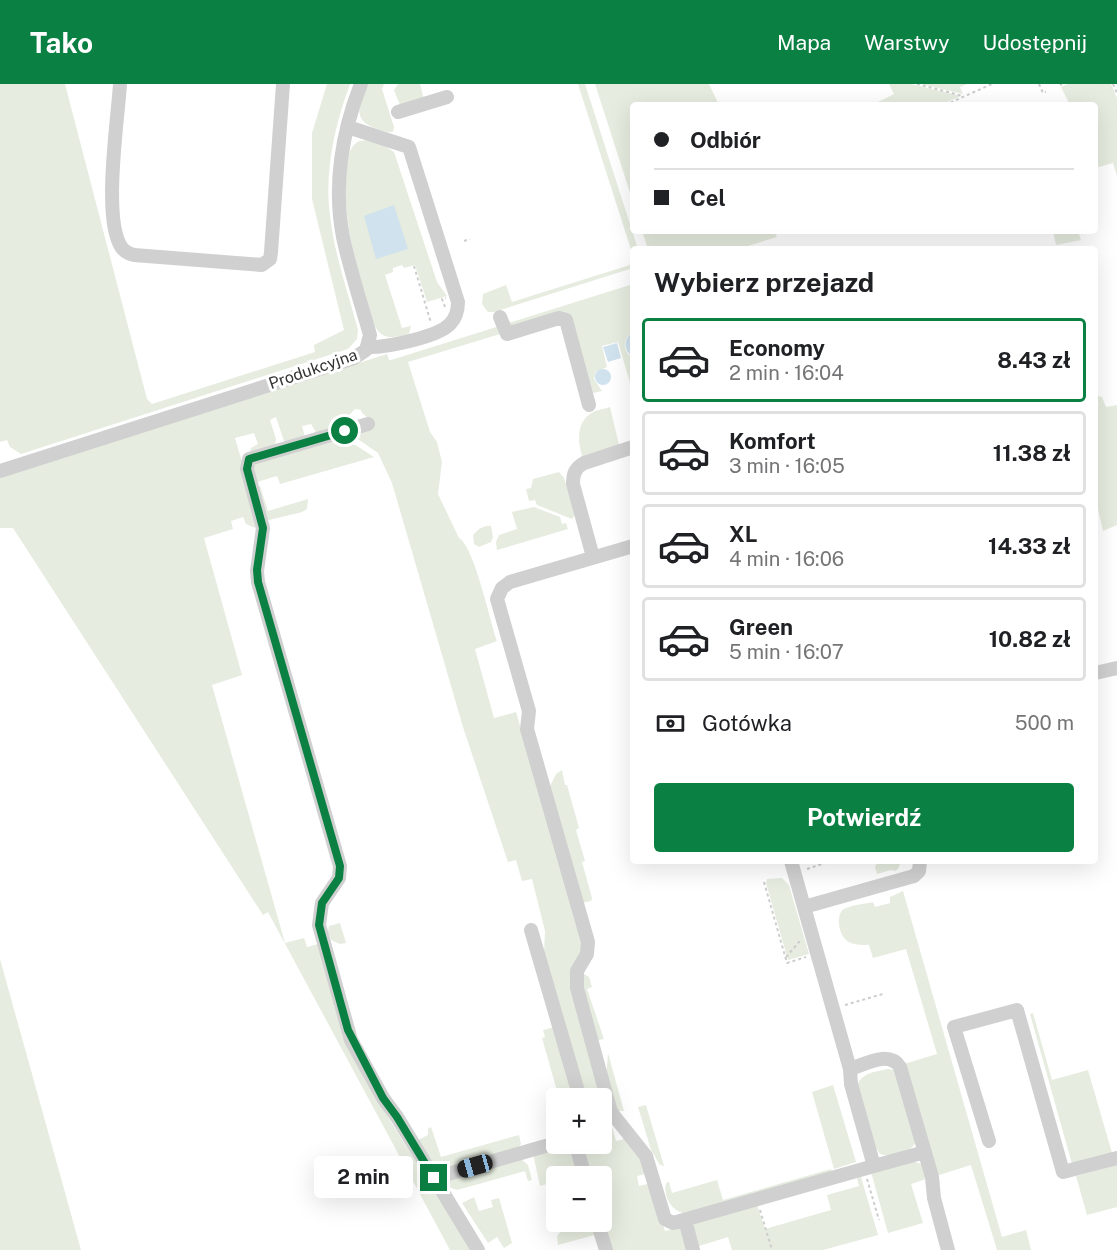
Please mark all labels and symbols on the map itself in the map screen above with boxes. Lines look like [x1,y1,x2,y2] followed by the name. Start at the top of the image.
[266,345,360,393] street label: Produkcyjna
[331,417,358,444] route start
[455,1152,495,1180] car
[314,1157,413,1199] callout: 2 min
[420,1164,447,1191] route end

